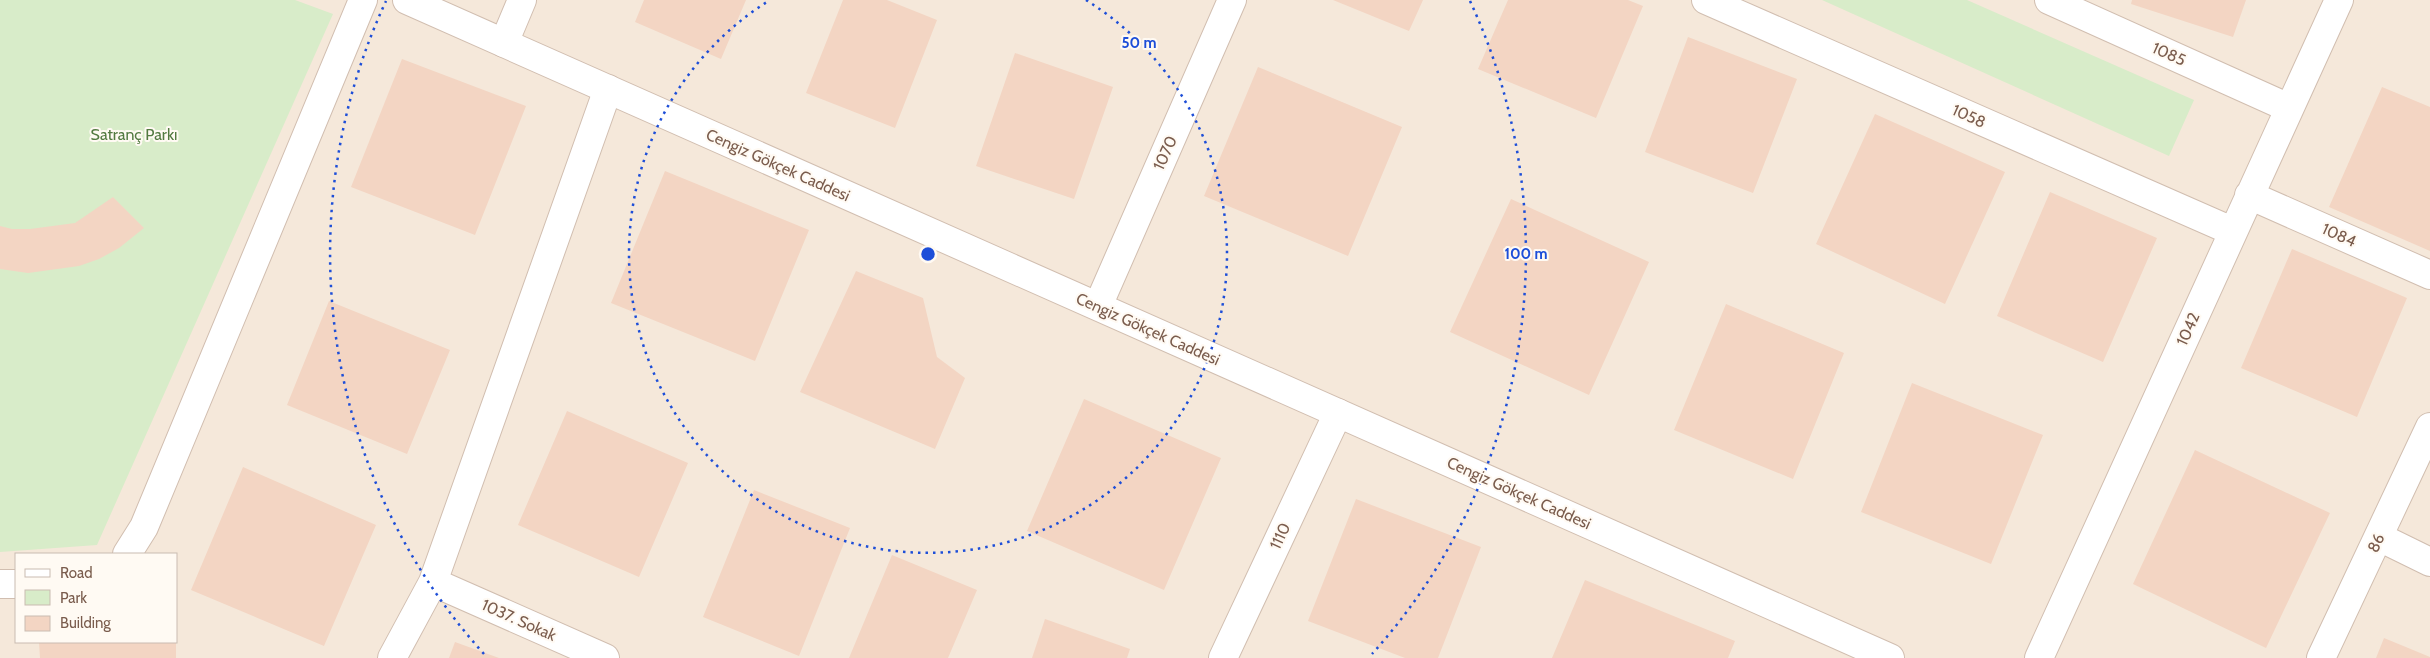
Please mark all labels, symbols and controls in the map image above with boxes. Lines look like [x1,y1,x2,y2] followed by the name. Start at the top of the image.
[1121,34,1157,52] text: 50 m
[2149,38,2189,70] street label: 1085
[1949,100,1989,132] street label: 1058
[91,125,177,144] park label: Satranç Parkı
[703,125,853,205] street label: Cengiz Gökçek Caddesi
[1149,133,1181,173] street label: 1070
[2319,219,2359,251] street label: 1084
[919,245,937,263] centre of rings
[1504,245,1548,263] text: 100 m
[1073,289,1223,369] street label: Cengiz Gökçek Caddesi
[2172,310,2204,348] street label: 1042
[1444,453,1594,533] street label: Cengiz Gökçek Caddesi
[1266,520,1294,552] street label: 1110
[2363,530,2389,556] street label: 86
[15,553,178,643] legend
[60,564,93,582] text: Road
[60,589,87,607] text: Park
[479,595,560,645] street label: 1037. Sokak
[60,614,111,632] text: Building

